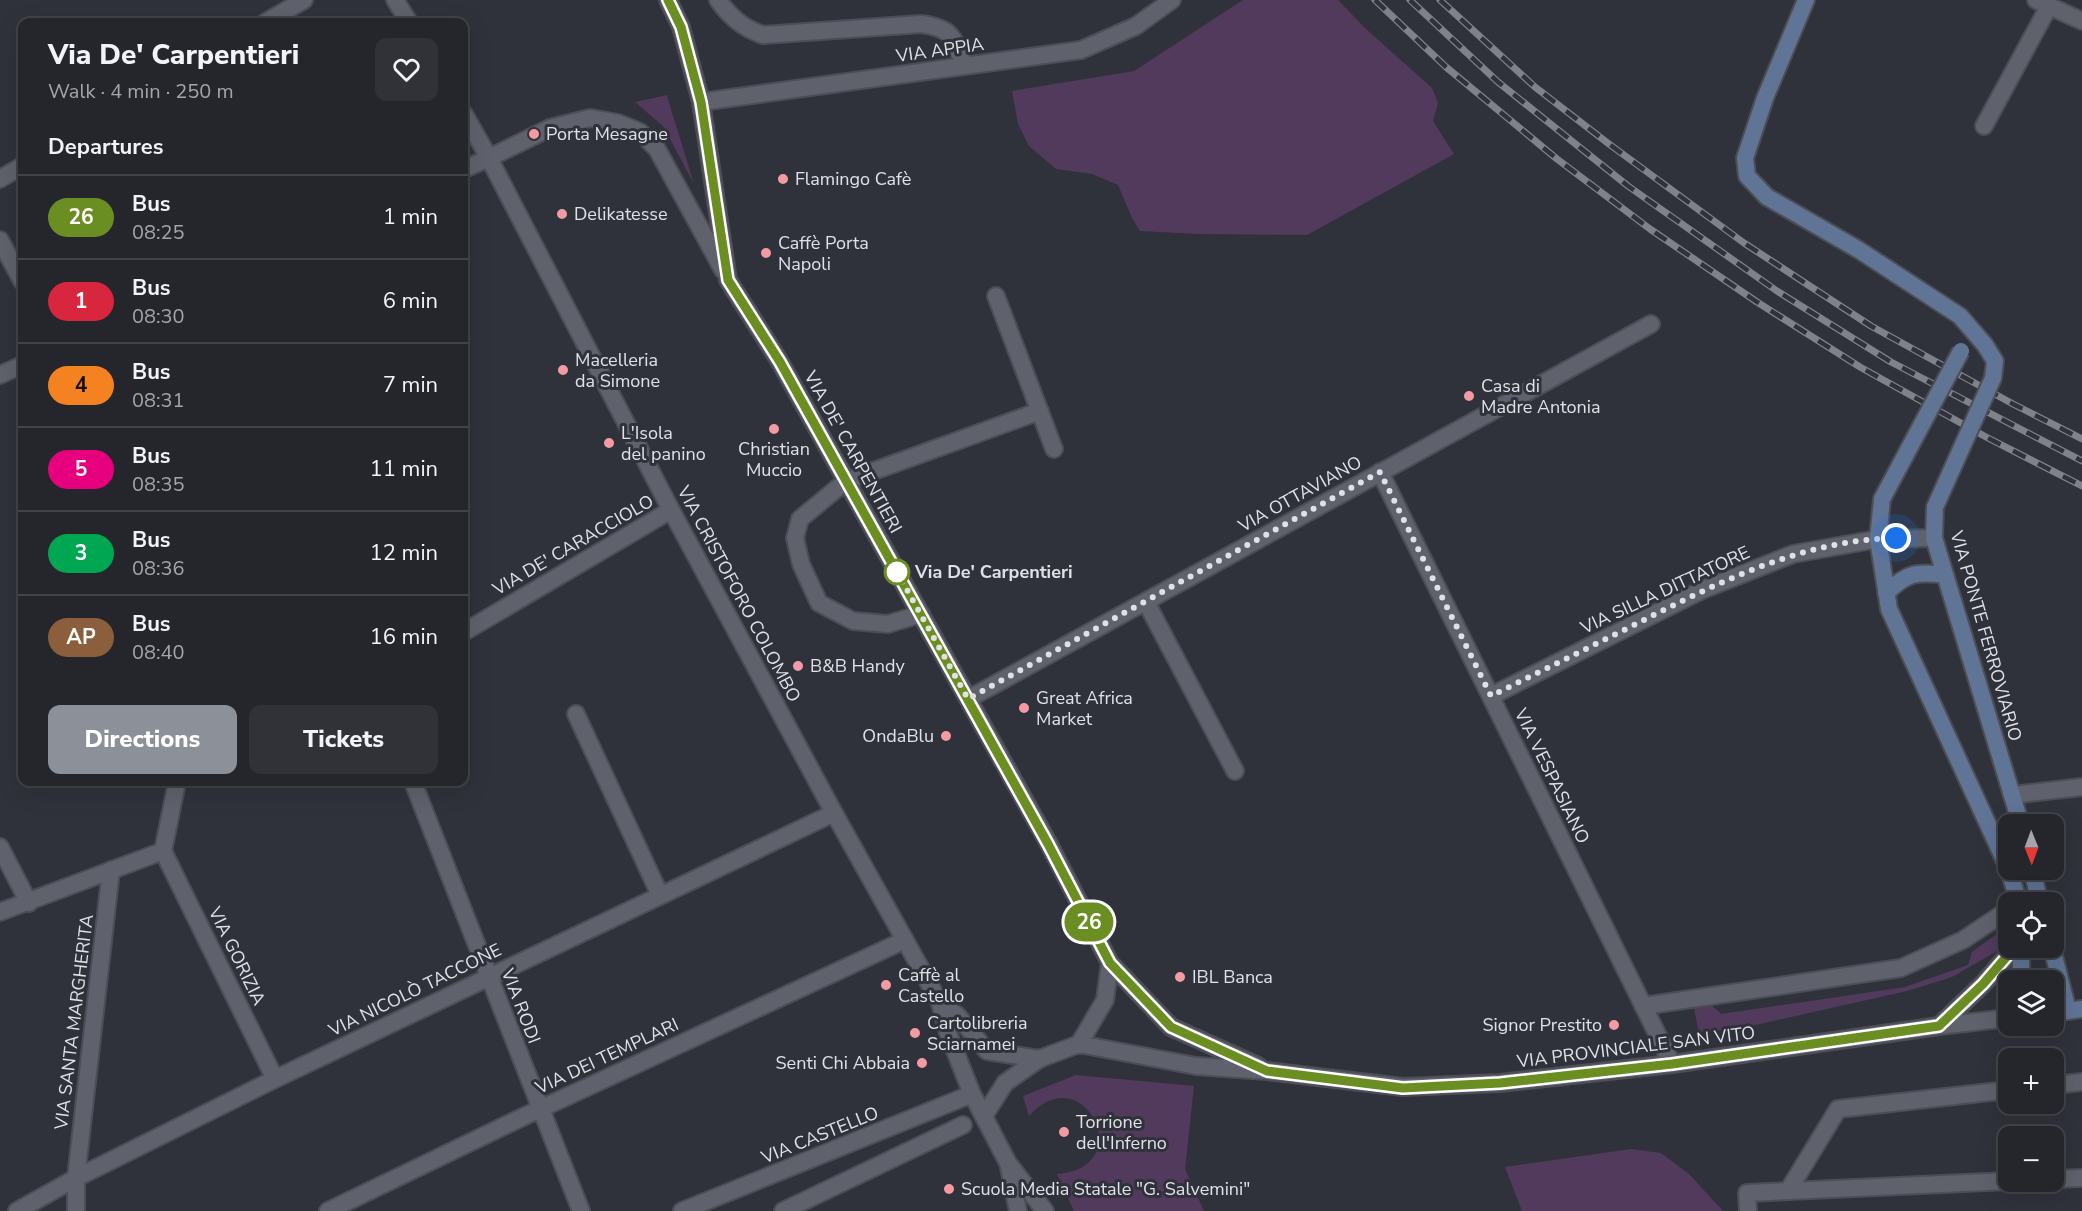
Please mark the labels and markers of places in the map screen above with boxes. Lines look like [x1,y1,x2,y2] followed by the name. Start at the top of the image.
[546,122,668,146] place label: Porta Mesagne
[527,127,541,141] marker: Porta Mesagne
[795,167,911,191] place label: Flamingo Cafè
[776,172,790,186] marker: Flamingo Cafè
[574,202,668,226] place label: Delikatesse
[555,207,569,221] marker: Delikatesse
[778,231,869,276] place label: Caffè Porta Napoli
[759,246,773,260] marker: Caffè Porta Napoli
[575,348,660,393] place label: Macelleria da Simone
[556,363,570,377] marker: Macelleria da Simone
[1481,374,1600,419] place label: Casa di Madre Antonia
[1462,389,1476,403] marker: Casa di Madre Antonia
[621,421,706,466] place label: L'Isola del panino
[767,422,781,436] marker: Christian Muccio
[602,436,616,450] marker: L'Isola del panino
[738,437,810,482] place label: Christian Muccio
[884,559,910,585] marker: Via De' Carpentieri
[914,560,1073,584] place label: Via De' Carpentieri
[810,654,905,678] place label: B&B Handy
[791,659,805,673] marker: B&B Handy
[1036,686,1133,731] place label: Great Africa Market
[1017,701,1031,715] marker: Great Africa Market
[862,724,934,748] place label: OndaBlu
[939,729,953,743] marker: OndaBlu
[898,963,964,1008] place label: Caffè al Castello
[1192,965,1273,989] place label: IBL Banca
[1173,970,1187,984] marker: IBL Banca
[879,978,893,992] marker: Caffè al Castello
[927,1011,1028,1056] place label: Cartolibreria Sciarnamei
[1483,1013,1602,1037] place label: Signor Prestito
[1607,1018,1621,1032] marker: Signor Prestito
[908,1026,922,1040] marker: Cartolibreria Sciarnamei
[776,1051,910,1075] place label: Senti Chi Abbaia
[915,1056,929,1070] marker: Senti Chi Abbaia
[1076,1110,1167,1155] place label: Torrione dell'Inferno
[1057,1125,1071,1139] marker: Torrione dell'Inferno
[961,1177,1250,1201] place label: Scuola Media Statale "G. Salvemini"
[942,1182,956,1196] marker: Scuola Media Statale "G. Salvemini"

